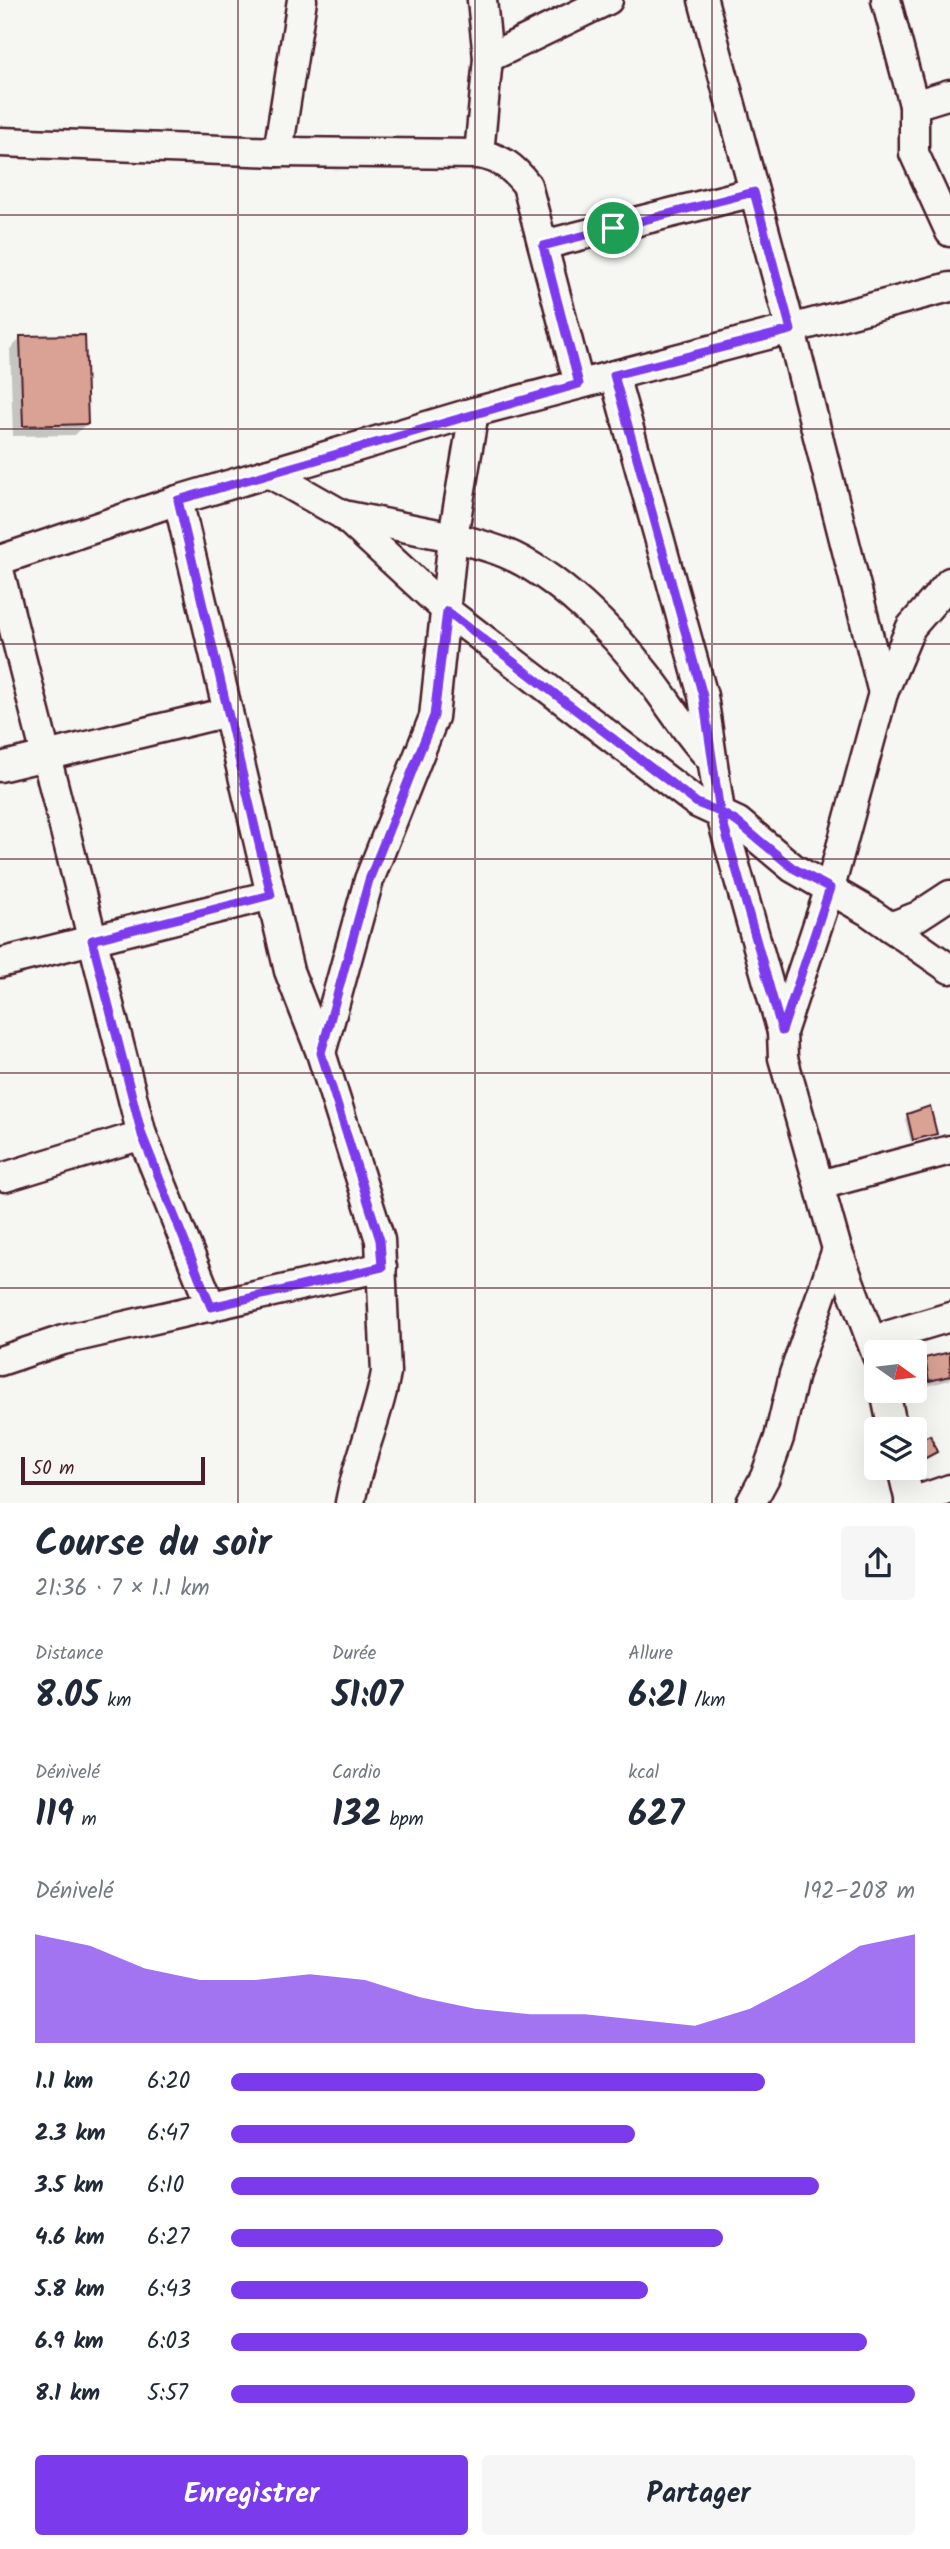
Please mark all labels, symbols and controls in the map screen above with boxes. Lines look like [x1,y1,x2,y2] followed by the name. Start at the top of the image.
[583,198,643,258] pin
[594,209,632,247] icon: arrive
[864,1340,928,1404] north arrow
[864,1340,927,1480] map controls
[864,1417,927,1480] button: layers
[21,1454,205,1485] scale bar
[32,1454,74,1484] text: 50 m
[35,1515,271,1575] text: Course du soir
[841,1526,915,1600] button: share
[35,1571,210,1607] text: 21:36 · 7 × 1.1 km
[35,1639,103,1669] text: Distance
[332,1639,376,1669] text: Durée
[628,1639,673,1669] text: Allure
[35,1669,100,1725] text: 8.05
[332,1669,403,1725] text: 51:07
[628,1669,687,1725] text: 6:21
[100,1686,131,1716] text: km
[687,1686,725,1716] text: /km
[35,1758,100,1788] text: Dénivelé
[332,1758,381,1788] text: Cardio
[628,1758,659,1788] text: kcal
[35,1788,74,1844] text: 119
[332,1788,382,1844] text: 132
[628,1788,684,1844] text: 627
[74,1805,97,1835] text: m
[382,1805,424,1835] text: bpm
[35,1874,113,1910] text: Dénivelé
[803,1874,915,1910] text: 192–208 m
[35,2064,93,2100] text: 1.1 km
[147,2064,190,2100] text: 6:20
[35,2116,105,2152] text: 2.3 km
[147,2116,189,2152] text: 6:47
[35,2168,104,2204] text: 3.5 km
[147,2168,184,2204] text: 6:10
[35,2220,104,2256] text: 4.6 km
[147,2220,189,2256] text: 6:27
[35,2272,105,2308] text: 5.8 km
[147,2272,191,2308] text: 6:43
[35,2324,104,2360] text: 6.9 km
[147,2324,190,2360] text: 6:03
[35,2376,100,2412] text: 8.1 km
[147,2376,188,2412] text: 5:57
[35,2455,468,2535] button: Enregistrer
[482,2455,915,2535] button: Partager

